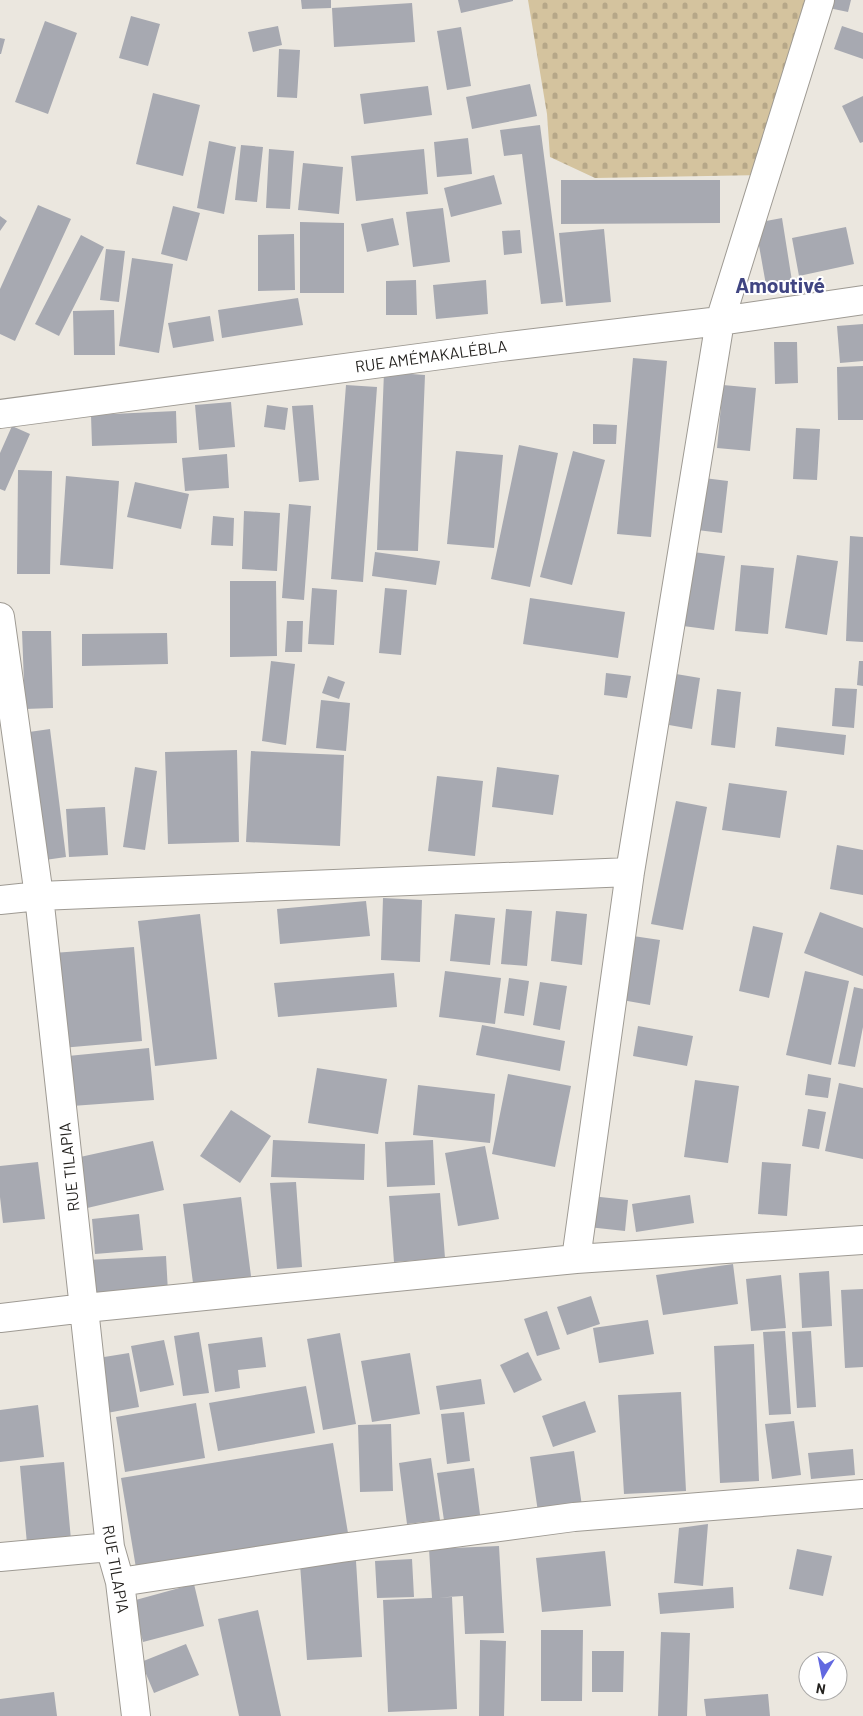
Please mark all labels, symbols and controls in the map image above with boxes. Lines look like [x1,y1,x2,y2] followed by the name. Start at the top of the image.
[735,272,825,297] district label: Amoutivé
[354,335,508,376] street label: RUE AMÉMAKALÉBLA
[54,1121,83,1212] street label: RUE TILAPIA
[99,1523,134,1615] street label: RUE TILAPIA
[798,1651,848,1701] north arrow
[815,1680,827,1698] text: N

